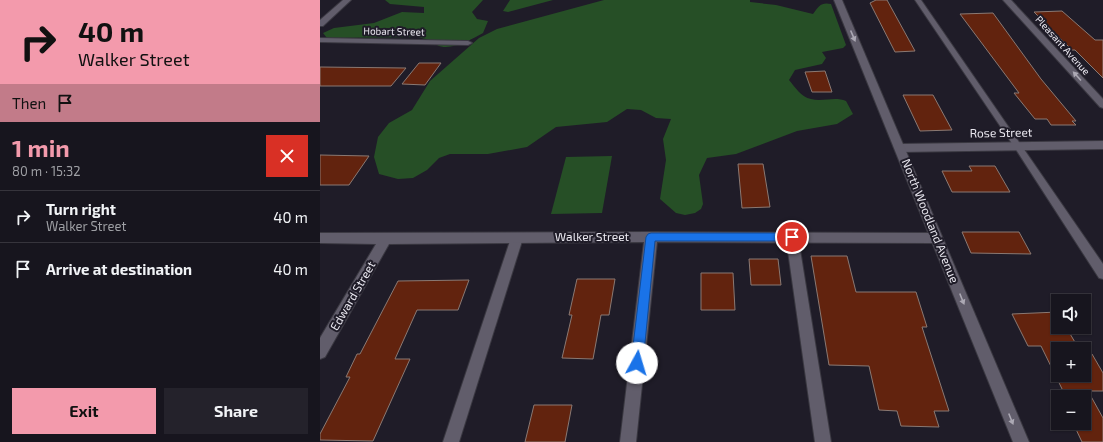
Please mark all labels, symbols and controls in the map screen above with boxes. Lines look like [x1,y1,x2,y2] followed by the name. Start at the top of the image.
[1033,13,1093,77] street label: Pleasant Avenue
[78,14,144,48] text: 40 m
[12,16,64,68] icon: right
[363,24,425,38] street label: Hobart Street
[850,30,857,42] one-way arrow
[78,48,190,70] text: Walker Street
[1072,71,1081,81] one-way arrow
[54,92,76,114] icon: arrive
[12,94,46,112] text: Then
[969,124,1033,140] street label: Rose Street
[12,133,70,162] text: 1 min
[266,135,308,177] button: close
[900,157,962,285] street label: North Woodland Avenue
[12,163,81,179] text: 80 m · 15:32
[46,200,116,218] text: Turn right
[12,206,34,228] icon: right
[273,208,308,226] text: 40 m
[46,218,127,234] text: Walker Street
[775,220,809,254] pin
[781,226,803,248] icon: arrive
[555,229,630,243] street label: Walker Street
[12,258,34,280] icon: arrive
[327,258,378,333] street label: Edward Street
[46,260,192,278] text: Arrive at destination
[273,260,308,278] text: 40 m
[959,293,965,305] one-way arrow
[1051,294,1091,430] map controls
[1051,294,1091,334] button: sound
[616,342,658,384] position arrow
[1051,342,1091,382] button: +
[12,388,156,434] button: Exit
[164,388,308,434] button: Share
[1051,390,1091,430] button: −
[1009,413,1015,425] one-way arrow

